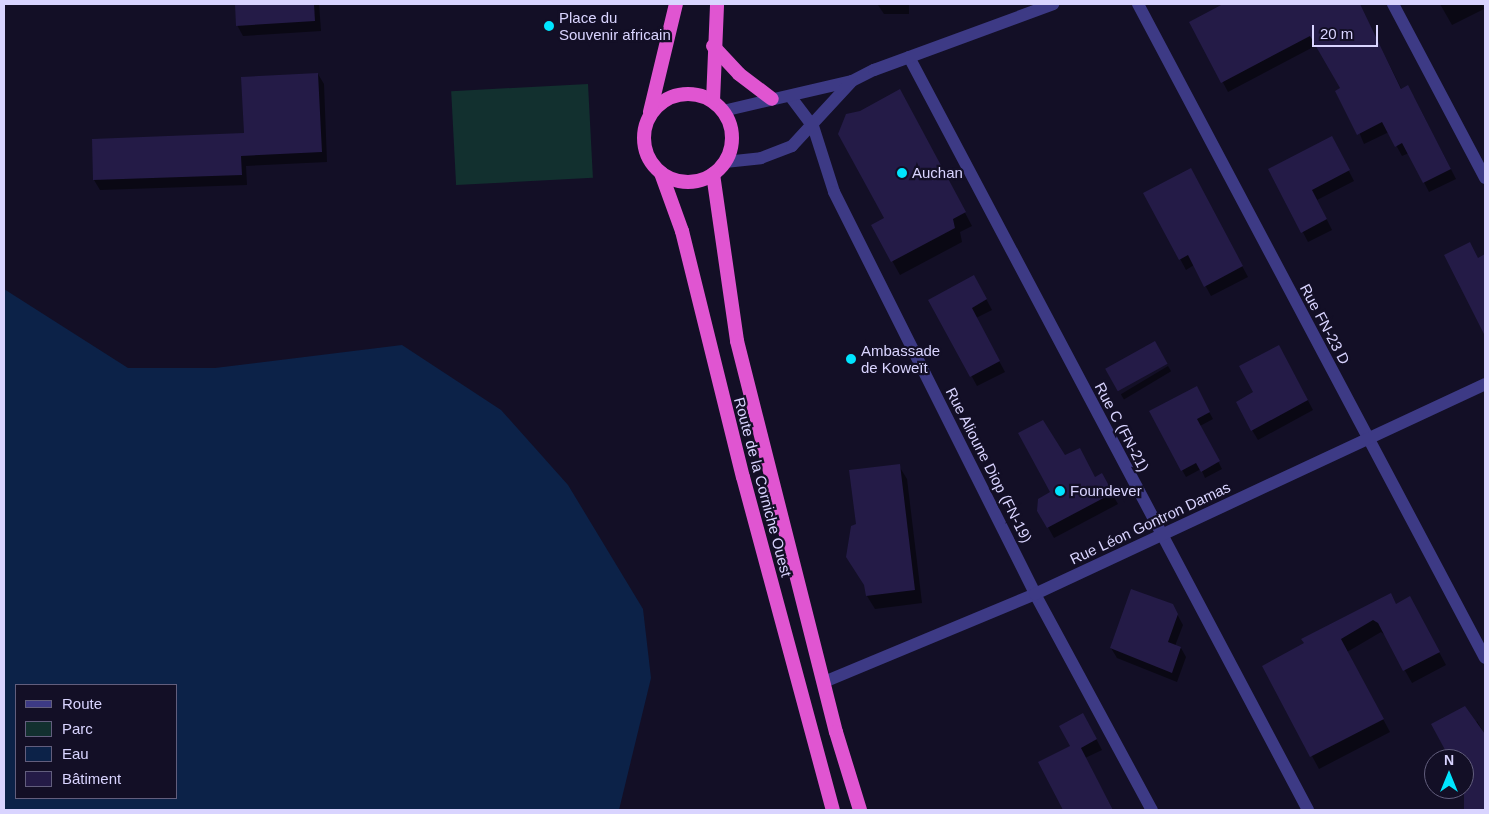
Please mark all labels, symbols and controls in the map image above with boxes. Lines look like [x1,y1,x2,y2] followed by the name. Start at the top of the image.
[559,8,671,43] place label: Place du Souvenir africain
[1314,15,1380,47] scale bar
[543,20,555,32] marker: Place du Souvenir africain
[1320,25,1353,42] text: 20 m
[912,164,963,182] place label: Auchan
[896,167,908,179] marker: Auchan
[1296,281,1354,367] street label: Rue FN-23 D
[861,341,940,376] place label: Ambassade de Koweït
[845,353,857,365] marker: Ambassade de Koweït
[1091,379,1153,475] street label: Rue C (FN-21)
[942,384,1036,546] street label: Rue Alioune Diop (FN-19)
[730,395,796,579] street label: Route de la Corniche Ouest
[1067,478,1233,568] street label: Rue Léon Gontron Damas
[1070,482,1142,500] place label: Foundever
[1054,485,1066,497] marker: Foundever
[15,684,178,799] legend
[62,695,102,712] text: Route
[62,720,93,737] text: Parc
[62,745,89,762] text: Eau
[1424,749,1474,799] north arrow
[1444,752,1454,768] text: N
[62,770,121,787] text: Bâtiment

